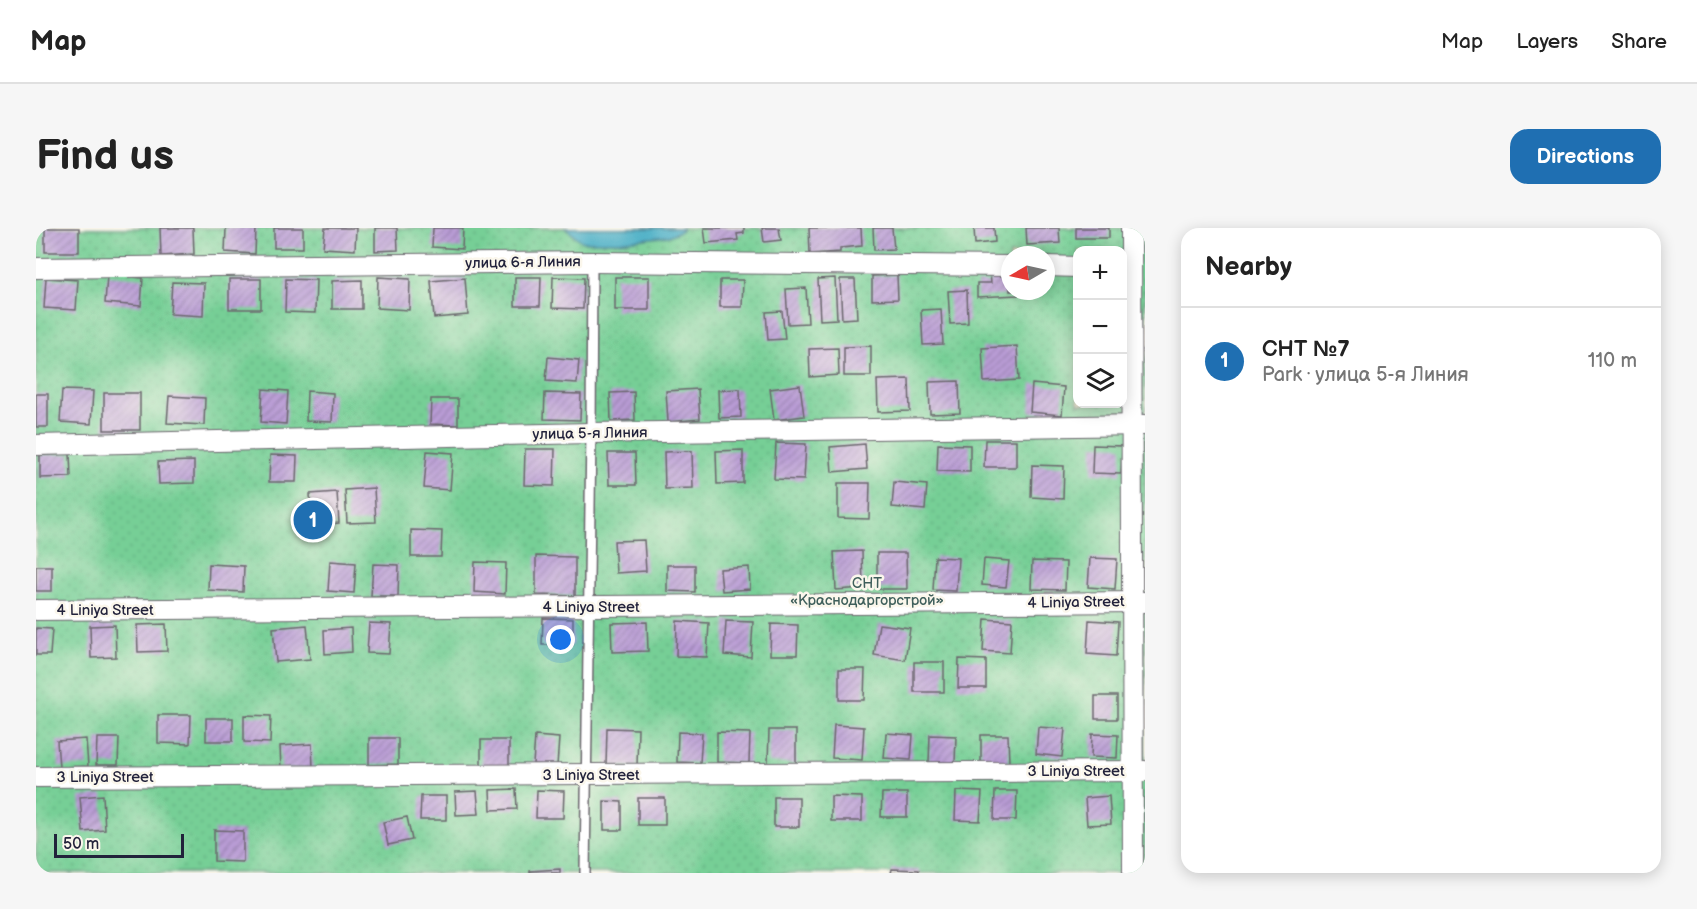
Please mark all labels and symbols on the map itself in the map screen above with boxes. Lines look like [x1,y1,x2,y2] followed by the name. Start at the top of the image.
[1001,246,1055,300] north arrow
[465,252,581,273] street label: улица 6-я Линия
[532,423,648,444] street label: улица 5-я Линия
[294,498,332,542] pin: 1
[790,574,944,610] park label: СНТ «Краснодаргорстрой»
[1027,592,1125,613] street label: 4 Liniya Street
[542,598,640,617] street label: 4 Liniya Street
[56,601,154,620] street label: 4 Liniya Street
[546,625,575,654] your location
[1027,762,1125,781] street label: 3 Liniya Street
[542,766,640,785] street label: 3 Liniya Street
[56,768,154,787] street label: 3 Liniya Street
[54,831,184,858] scale bar

